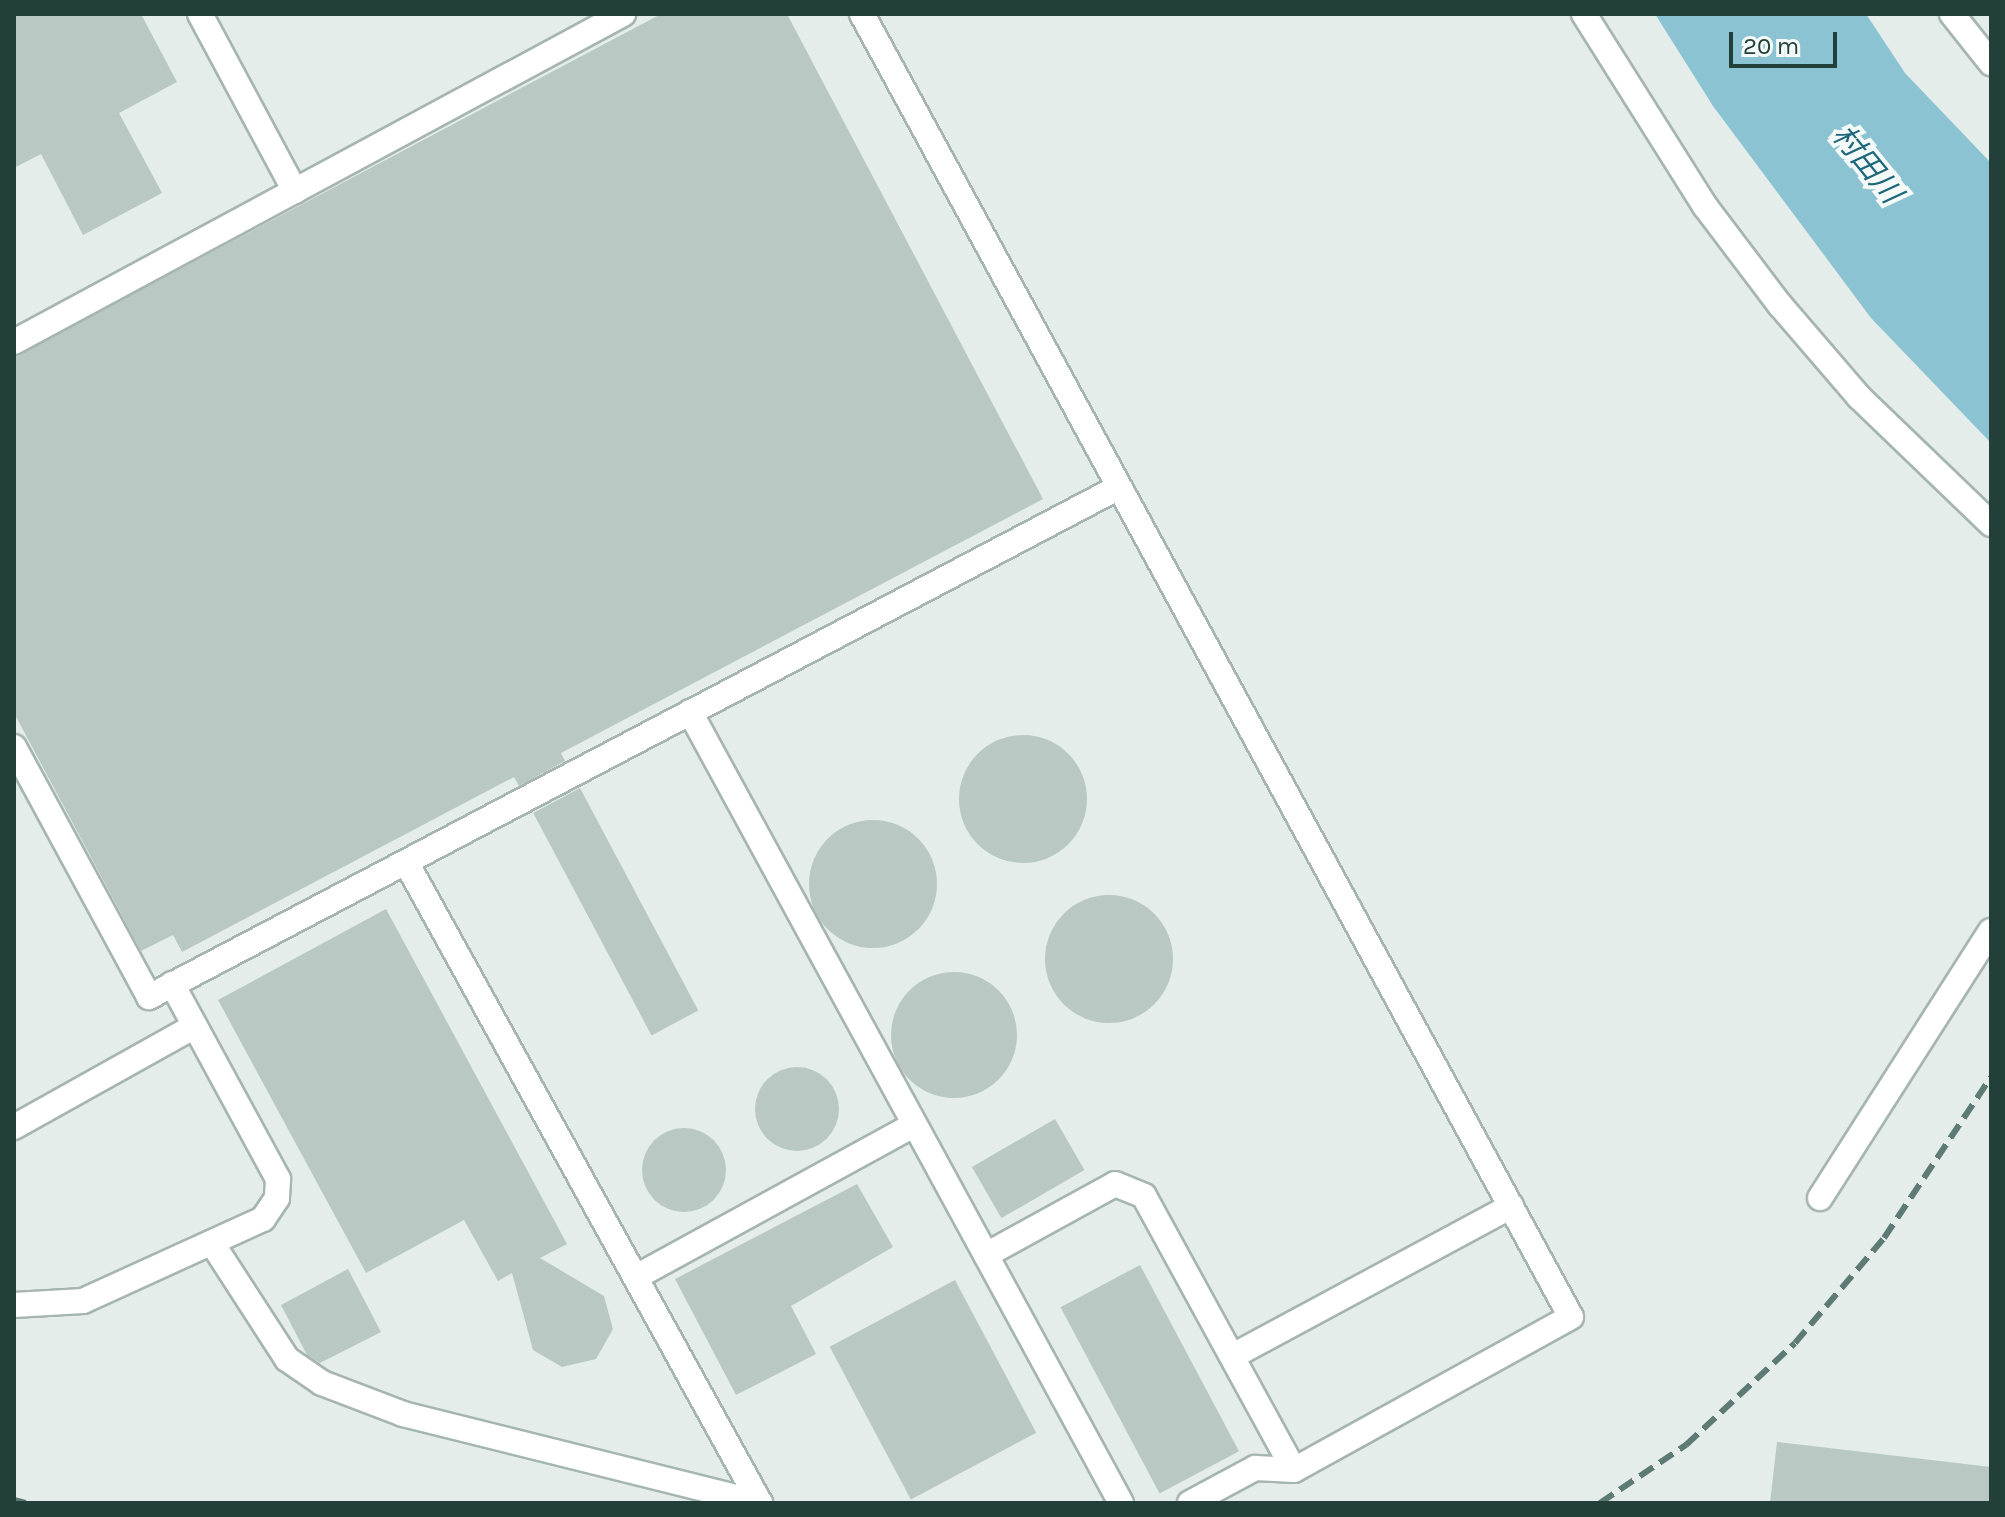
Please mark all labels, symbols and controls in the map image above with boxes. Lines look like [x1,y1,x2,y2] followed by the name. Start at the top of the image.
[1733,16,1841,66] scale bar
[1743,32,1799,60] text: 20 m
[1825,118,1909,210] water label: 村田川

